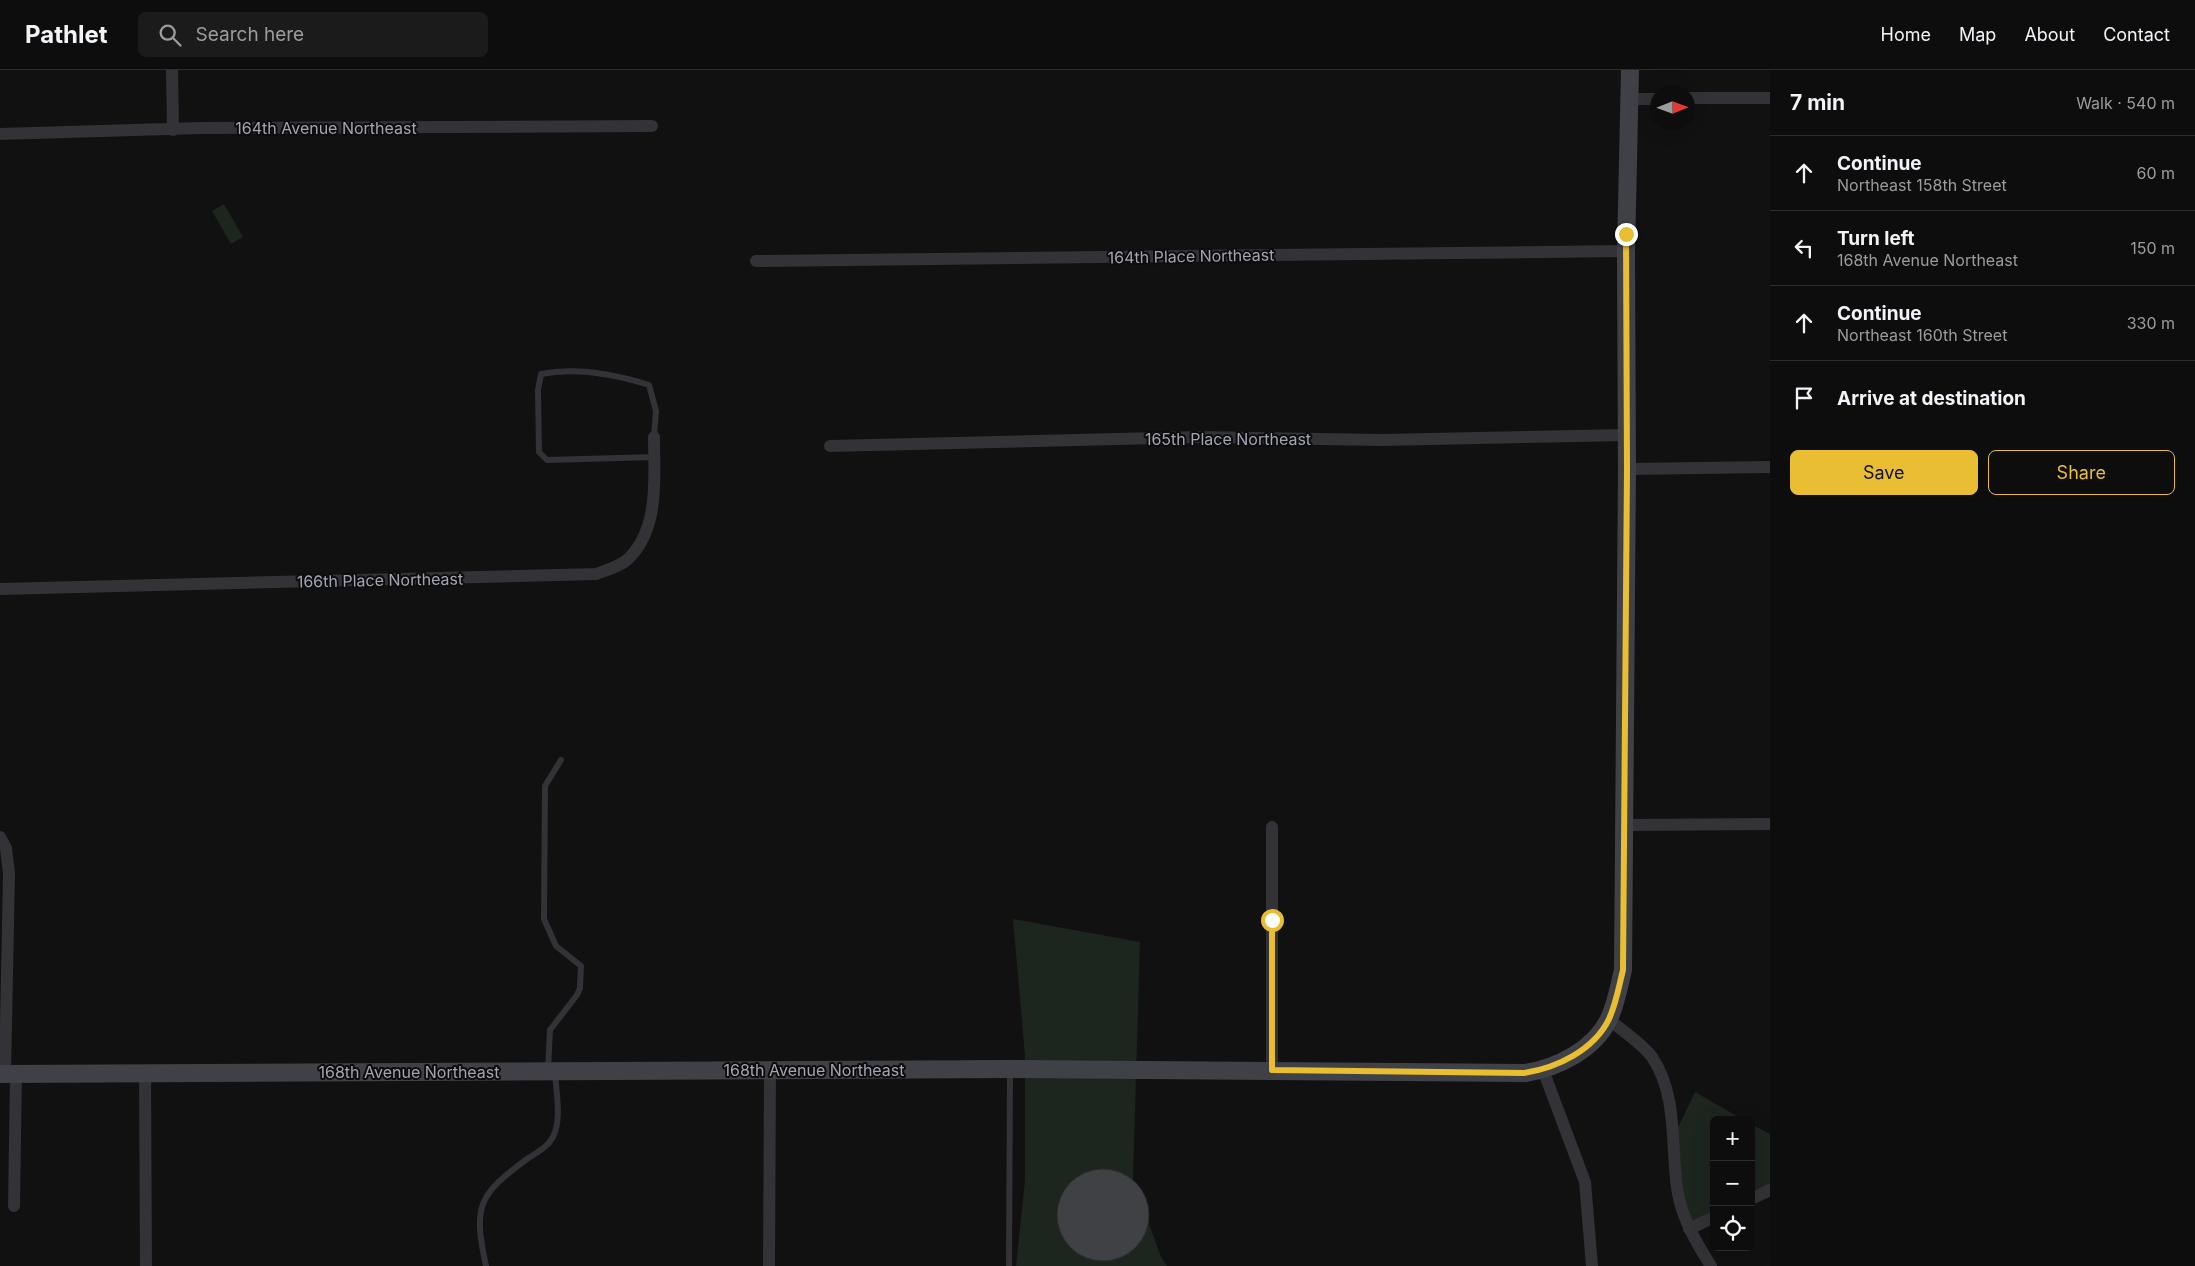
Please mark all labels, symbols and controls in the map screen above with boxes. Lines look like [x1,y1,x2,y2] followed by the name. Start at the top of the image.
[138,12,488,57] search box
[25,20,108,49] text: Pathlet
[156,21,184,49] icon: search
[196,23,304,46] text: Search here
[1881,24,1931,45] text: Home
[1959,24,1996,45] text: Map
[2024,24,2075,45] text: About
[2103,24,2170,45] text: Contact
[1650,85,1695,130] north arrow
[1790,90,1845,115] text: 7 min
[2076,93,2175,113] text: Walk · 540 m
[235,118,417,138] street label: 164th Avenue Northeast
[1837,152,1922,175] text: Continue
[1790,159,1818,187] icon: ahead
[2136,163,2175,183] text: 60 m
[1837,175,2007,195] text: Northeast 158th Street
[1615,223,1638,246] route end
[1837,227,1915,250] text: Turn left
[1790,234,1818,262] icon: left
[2130,238,2175,258] text: 150 m
[1107,245,1275,267] street label: 164th Place Northeast
[1837,250,2018,270] text: 168th Avenue Northeast
[1837,302,1922,325] text: Continue
[1790,309,1818,337] icon: ahead
[2127,313,2175,333] text: 330 m
[1837,325,2007,345] text: Northeast 160th Street
[1790,384,1818,412] icon: arrive
[1837,387,2026,410] text: Arrive at destination
[1145,429,1311,449] street label: 165th Place Northeast
[1790,450,1978,495] button: Save
[1988,450,2175,495] button: Share
[297,569,463,591] street label: 166th Place Northeast
[1261,909,1284,932] route start
[724,1060,905,1080] street label: 168th Avenue Northeast
[319,1062,500,1082] street label: 168th Avenue Northeast
[1710,1116,1755,1251] map controls
[1710,1116,1755,1161] button: +
[1710,1161,1755,1206] button: −
[1710,1206,1755,1251] button: locate

